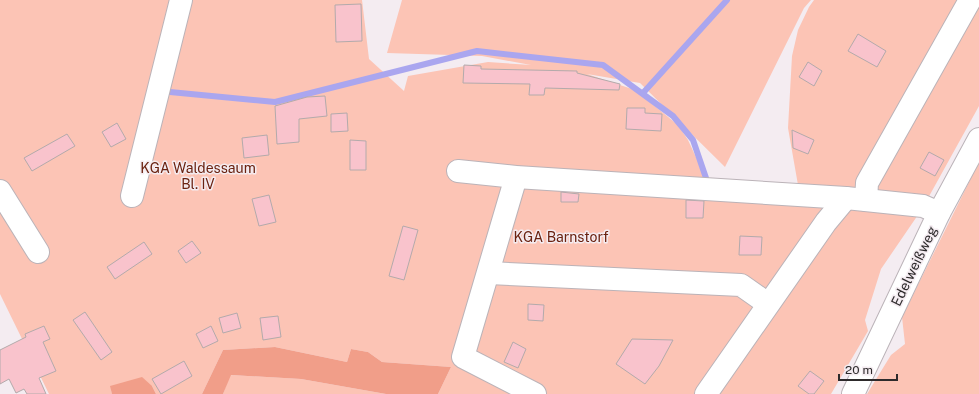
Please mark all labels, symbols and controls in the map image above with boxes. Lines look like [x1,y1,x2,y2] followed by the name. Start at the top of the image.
[140,160,256,192] park label: KGA Waldessaum Bl. IV
[888,223,940,308] street label: Edelweißweg
[513,229,609,245] park label: KGA Barnstorf
[839,356,897,382] scale bar
[845,363,873,377] text: 20 m

